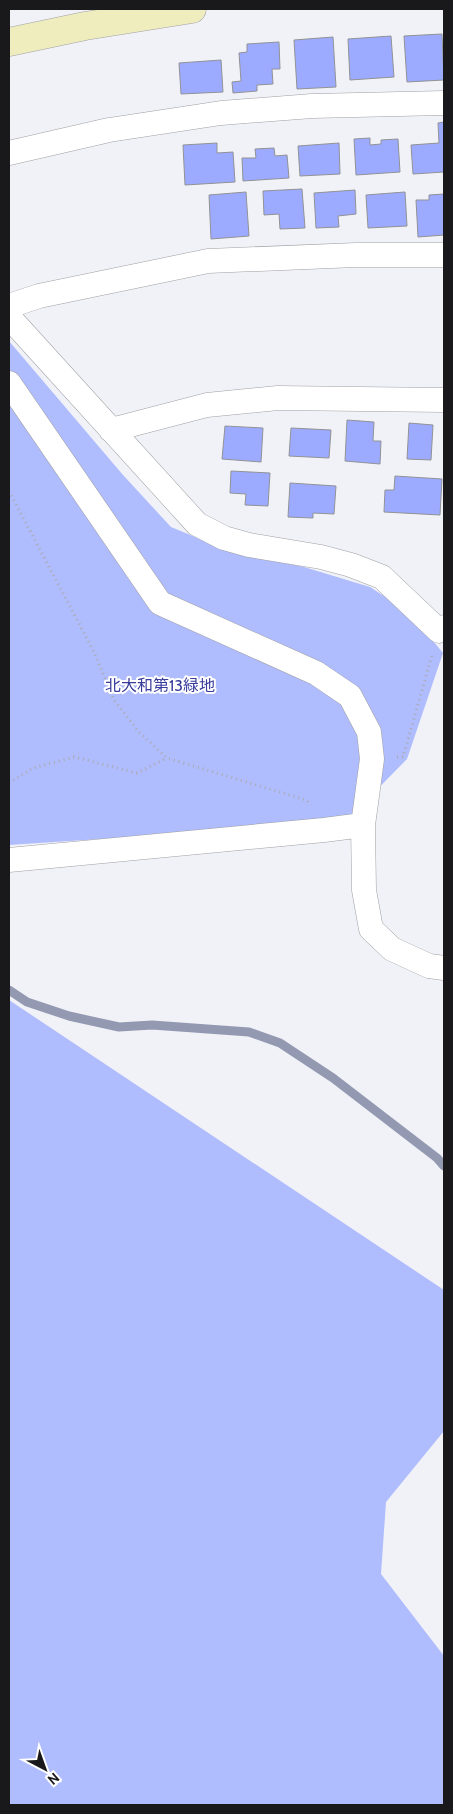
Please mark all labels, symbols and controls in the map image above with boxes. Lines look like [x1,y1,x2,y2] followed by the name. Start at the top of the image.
[105,676,215,695] park label: 北大和第13緑地
[20,1744,70,1794] north arrow
[44,1769,63,1789] text: N

